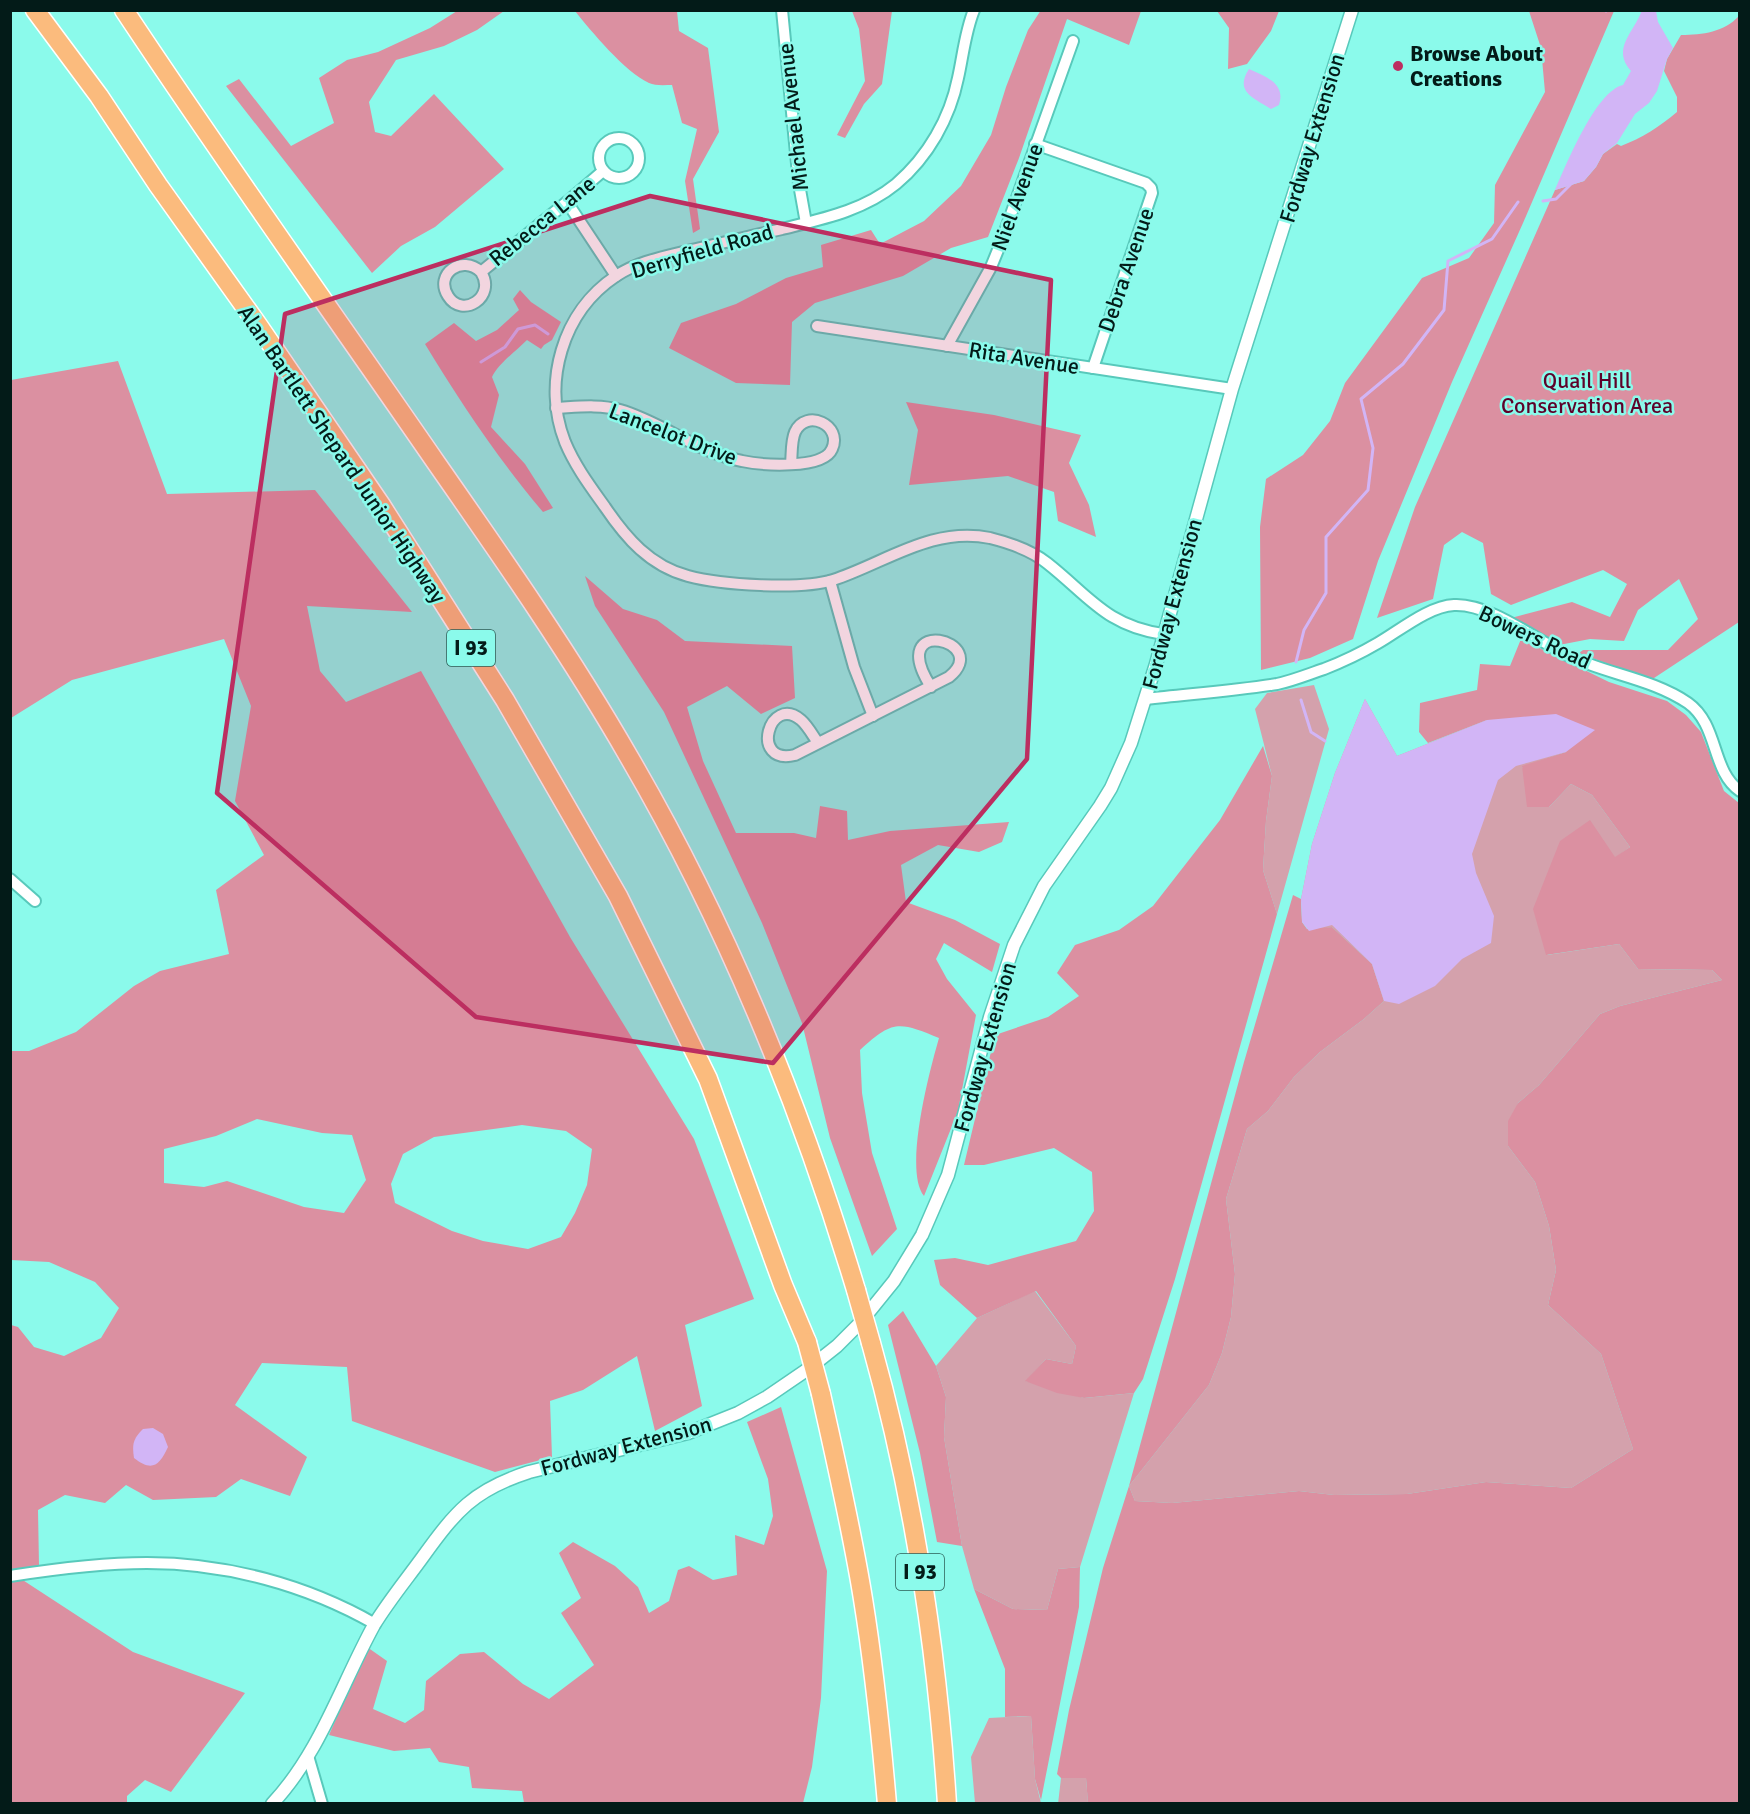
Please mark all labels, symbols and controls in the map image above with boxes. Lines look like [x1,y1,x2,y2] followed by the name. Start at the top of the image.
[1410,40,1543,92] place label: Browse About Creations
[772,42,814,192] street label: Michael Avenue
[1273,50,1351,226] street label: Fordway Extension
[1391,59,1405,73] marker: Browse About Creations
[985,140,1049,254] street label: Niel Avenue
[484,170,600,272] street label: Rebecca Lane
[1092,204,1160,336] street label: Debra Avenue
[628,218,776,284] street label: Derryfield Road
[232,300,452,609] street label: Alan Bartlett Shepard Junior Highway
[967,336,1081,380] street label: Rita Avenue
[1501,367,1673,419] park label: Quail Hill Conservation Area
[605,397,741,471] street label: Lancelot Drive
[1136,516,1208,692] street label: Fordway Extension
[1475,599,1595,675] street label: Bowers Road
[447,630,495,666] road number: I 93
[948,959,1022,1135] street label: Fordway Extension
[538,1410,714,1482] street label: Fordway Extension
[896,1554,944,1590] road number: I 93

